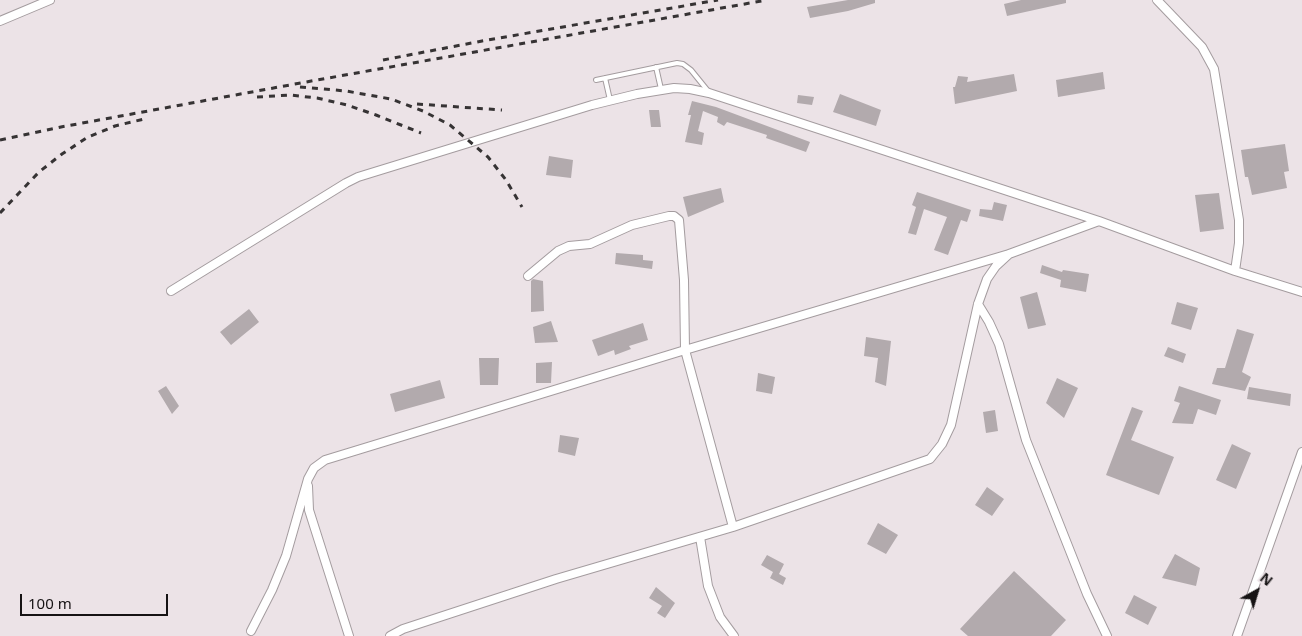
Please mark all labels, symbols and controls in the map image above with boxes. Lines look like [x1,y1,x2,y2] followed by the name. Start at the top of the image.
[1232,566,1282,616] north arrow
[1256,568,1277,590] text: N
[22,584,170,616] scale bar
[28,593,72,613] text: 100 m

